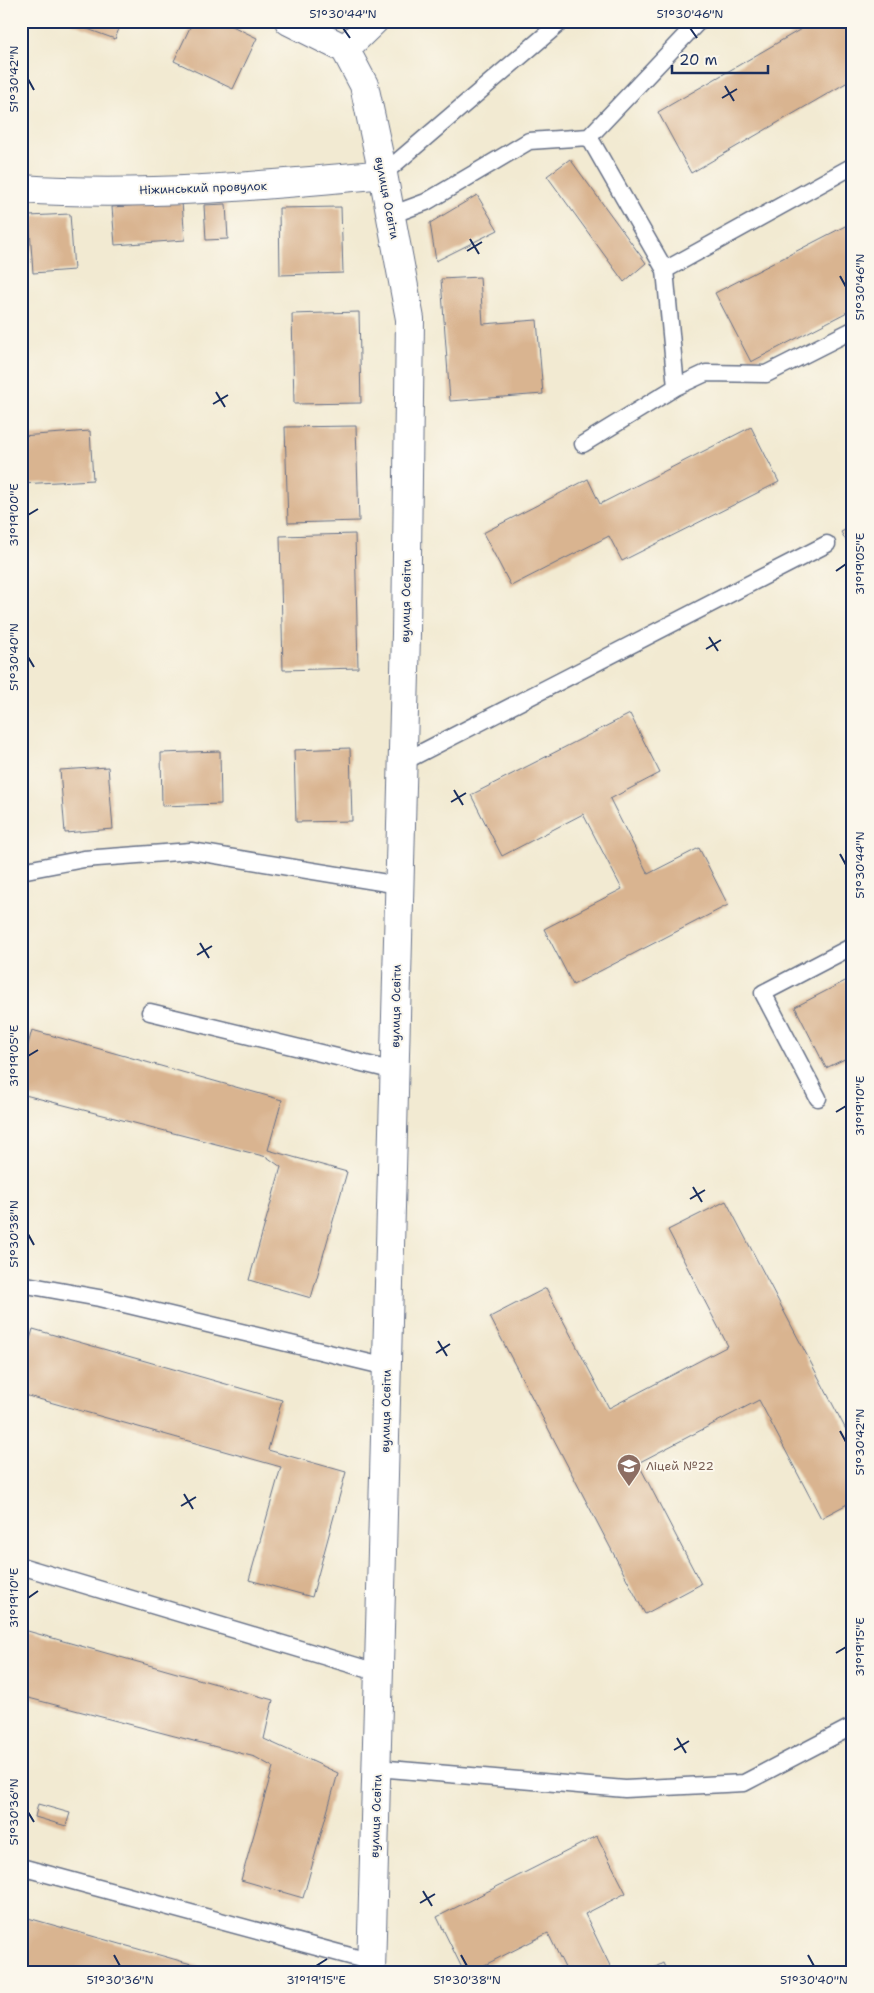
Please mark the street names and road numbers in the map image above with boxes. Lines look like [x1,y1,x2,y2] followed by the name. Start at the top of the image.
[371,155,403,241] street label: вулиця Освіти
[139,178,268,198] street label: Ніжинський провулок
[397,559,415,643] street label: вулиця Освіти
[387,964,405,1048] street label: вулиця Освіти
[377,1369,395,1453] street label: вулиця Освіти
[367,1774,385,1858] street label: вулиця Освіти

